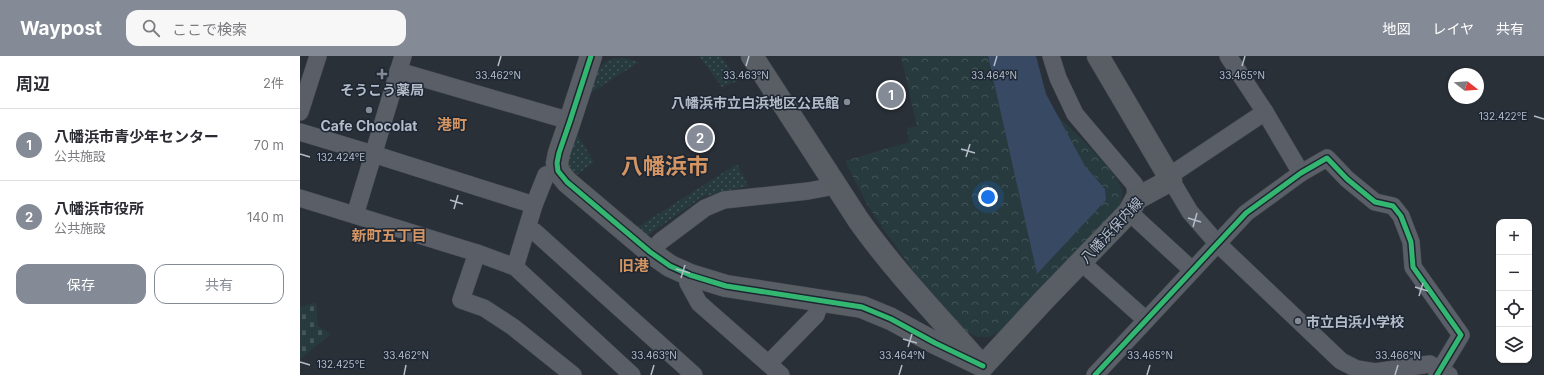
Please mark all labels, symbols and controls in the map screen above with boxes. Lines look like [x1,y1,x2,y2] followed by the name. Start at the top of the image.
[126,10,406,46] search box
[20,17,102,40] text: Waypost
[140,17,162,39] icon: search
[172,20,247,39] text: ここで検索
[1382,20,1410,37] text: 地図
[1432,20,1474,37] text: レイヤ
[1496,20,1524,37] text: 共有
[1448,68,1484,104] north arrow
[377,69,387,79] marker: そうこう薬局
[475,69,521,81] text: 33.462°N
[723,69,769,81] text: 33.463°N
[971,69,1017,81] text: 33.464°N
[1219,69,1265,81] text: 33.465°N
[16,74,50,94] text: 周辺
[263,75,284,91] text: 2件
[878,80,904,110] pin: 1
[340,81,424,98] place label: そうこう薬局
[671,94,839,111] place label: 八幡浜市立白浜地区公民館
[842,97,852,107] marker: 八幡浜市立白浜地区公民館
[364,105,374,115] marker: Cafe Chocolat
[1479,110,1527,122] text: 132.422°E
[437,115,467,134] district label: 港町
[321,117,417,134] place label: Cafe Chocolat
[687,123,713,153] pin: 2
[54,127,219,146] text: 八幡浜市青少年センター
[26,137,32,153] text: 1
[254,137,284,153] text: 70 m
[54,148,106,164] text: 公共施設
[317,151,365,163] text: 132.424°E
[621,153,709,179] district label: 八幡浜市
[978,187,998,207] your location
[1076,193,1146,267] street label: 八幡浜保内線
[54,199,144,218] text: 八幡浜市役所
[25,209,33,225] text: 2
[247,209,284,225] text: 140 m
[1496,219,1532,363] map controls
[1496,219,1532,255] button: +
[54,220,106,236] text: 公共施設
[351,226,427,245] district label: 新町五丁目
[1496,255,1532,291] button: −
[619,256,649,275] district label: 旧港
[16,264,146,304] button: 保存
[154,264,284,304] button: 共有
[1496,291,1532,327] button: locate
[1306,313,1404,330] place label: 市立白浜小学校
[1293,316,1303,326] marker: 市立白浜小学校
[1496,327,1532,363] button: layers
[383,349,429,361] text: 33.462°N
[631,349,677,361] text: 33.463°N
[879,349,925,361] text: 33.464°N
[1127,349,1173,361] text: 33.465°N
[1375,349,1421,361] text: 33.466°N
[317,358,365,370] text: 132.425°E

